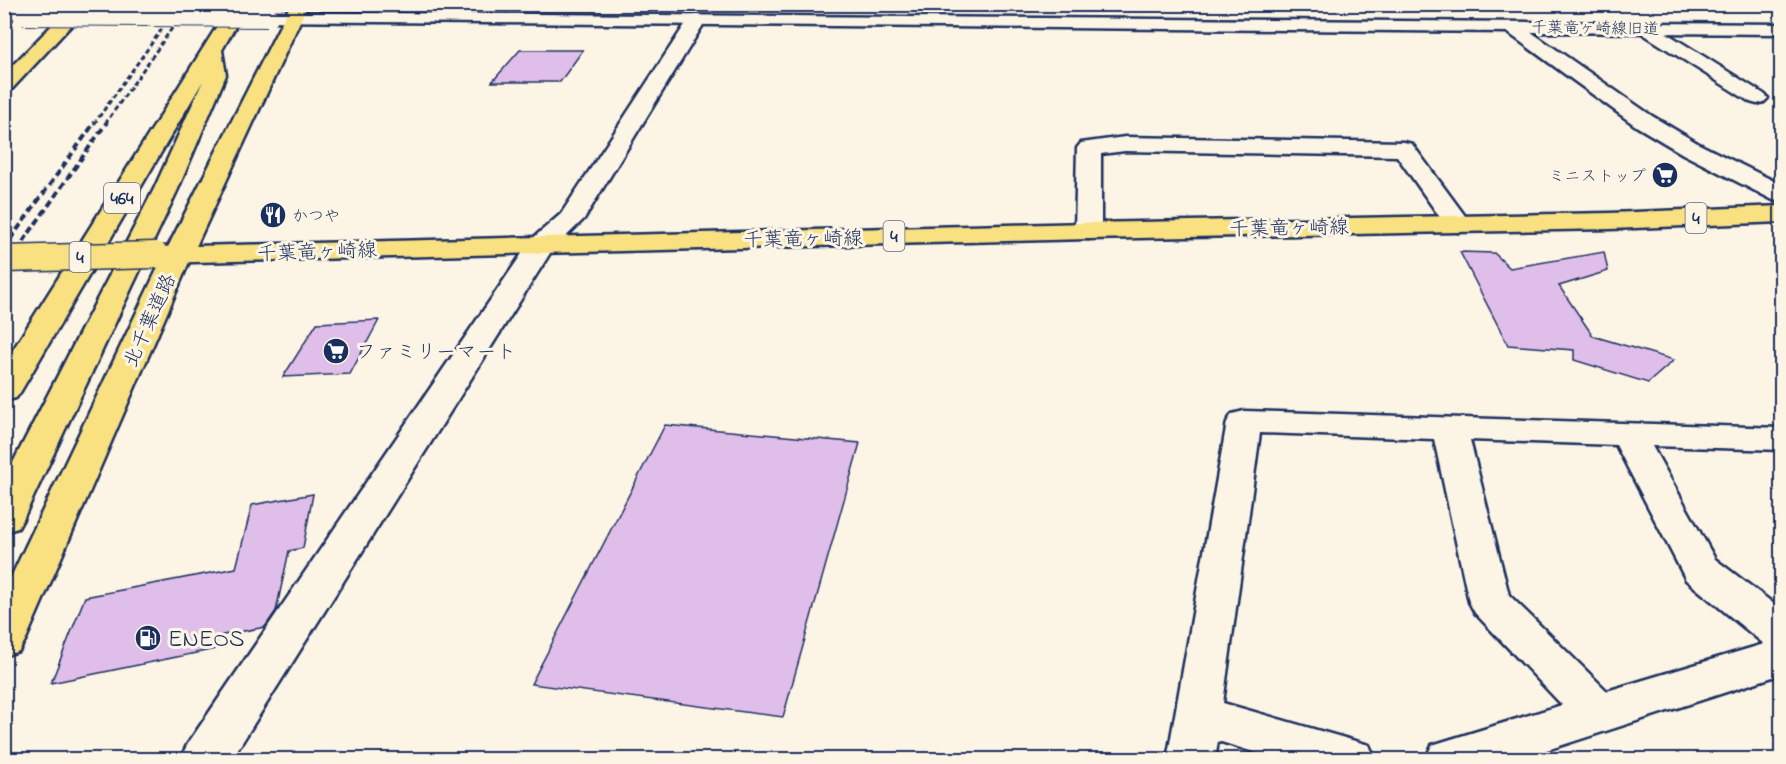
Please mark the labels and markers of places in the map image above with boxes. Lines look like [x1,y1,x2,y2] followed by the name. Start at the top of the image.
[1650,160,1680,190] supermarket icon: ミニストップ
[1548,165,1646,189] place label: ミニストップ
[258,200,288,230] restaurant icon: かつや
[292,205,340,229] place label: かつや
[321,336,351,366] supermarket icon: ファミリーマート
[356,339,516,368] place label: ファミリーマート
[133,623,163,653] fuel station icon: ENEOS
[168,623,244,658] place label: ENEOS

